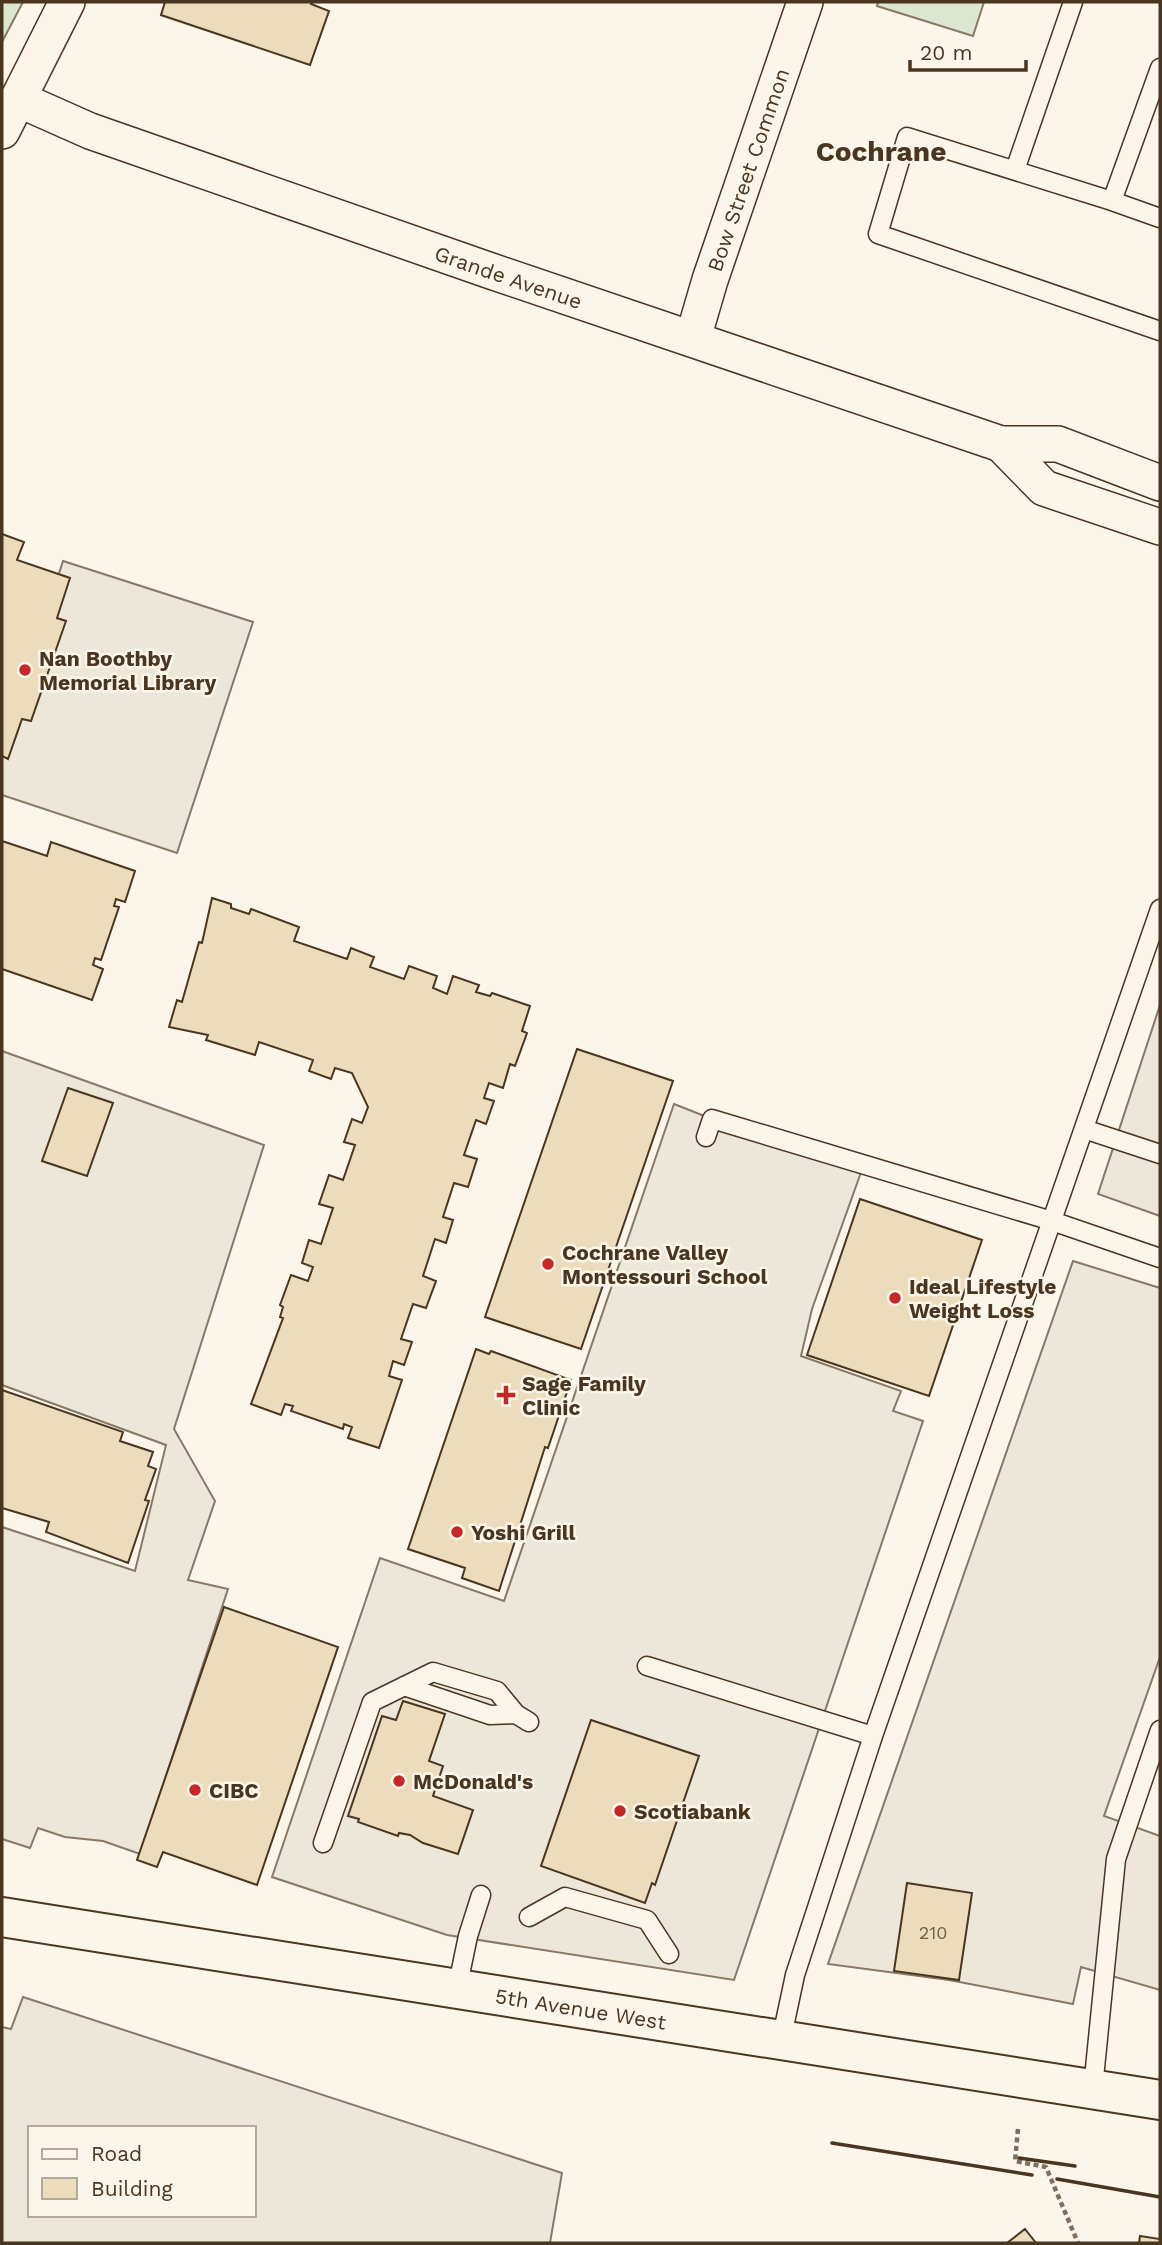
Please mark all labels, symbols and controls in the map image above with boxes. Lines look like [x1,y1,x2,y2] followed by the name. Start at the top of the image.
[910,28,1026,72] scale bar
[920,40,972,65] text: 20 m
[701,65,794,275] street label: Bow Street Common
[816,135,946,168] district label: Cochrane
[431,240,586,314] street label: Grande Avenue
[39,646,216,695] place label: Nan Boothby Memorial Library
[17,662,33,678] marker: Nan Boothby Memorial Library
[562,1240,768,1289] place label: Cochrane Valley Montessouri School
[540,1256,556,1272] marker: Cochrane Valley Montessouri School
[909,1274,1056,1323] place label: Ideal Lifestyle Weight Loss
[887,1290,903,1306] marker: Ideal Lifestyle Weight Loss
[522,1371,646,1420] place label: Sage Family Clinic
[496,1385,516,1405] marker: Sage Family Clinic
[471,1520,576,1545] place label: Yoshi Grill
[449,1524,465,1540] marker: Yoshi Grill
[413,1769,533,1794] place label: McDonald's
[391,1773,407,1789] marker: McDonald's
[209,1778,259,1803] place label: CIBC
[187,1782,203,1798] marker: CIBC
[634,1799,752,1824] place label: Scotiabank
[612,1803,628,1819] marker: Scotiabank
[919,1922,947,1943] house number: 210
[494,1983,668,2034] street label: 5th Avenue West
[28,2126,256,2217] legend
[91,2141,142,2166] text: Road
[91,2176,173,2201] text: Building

